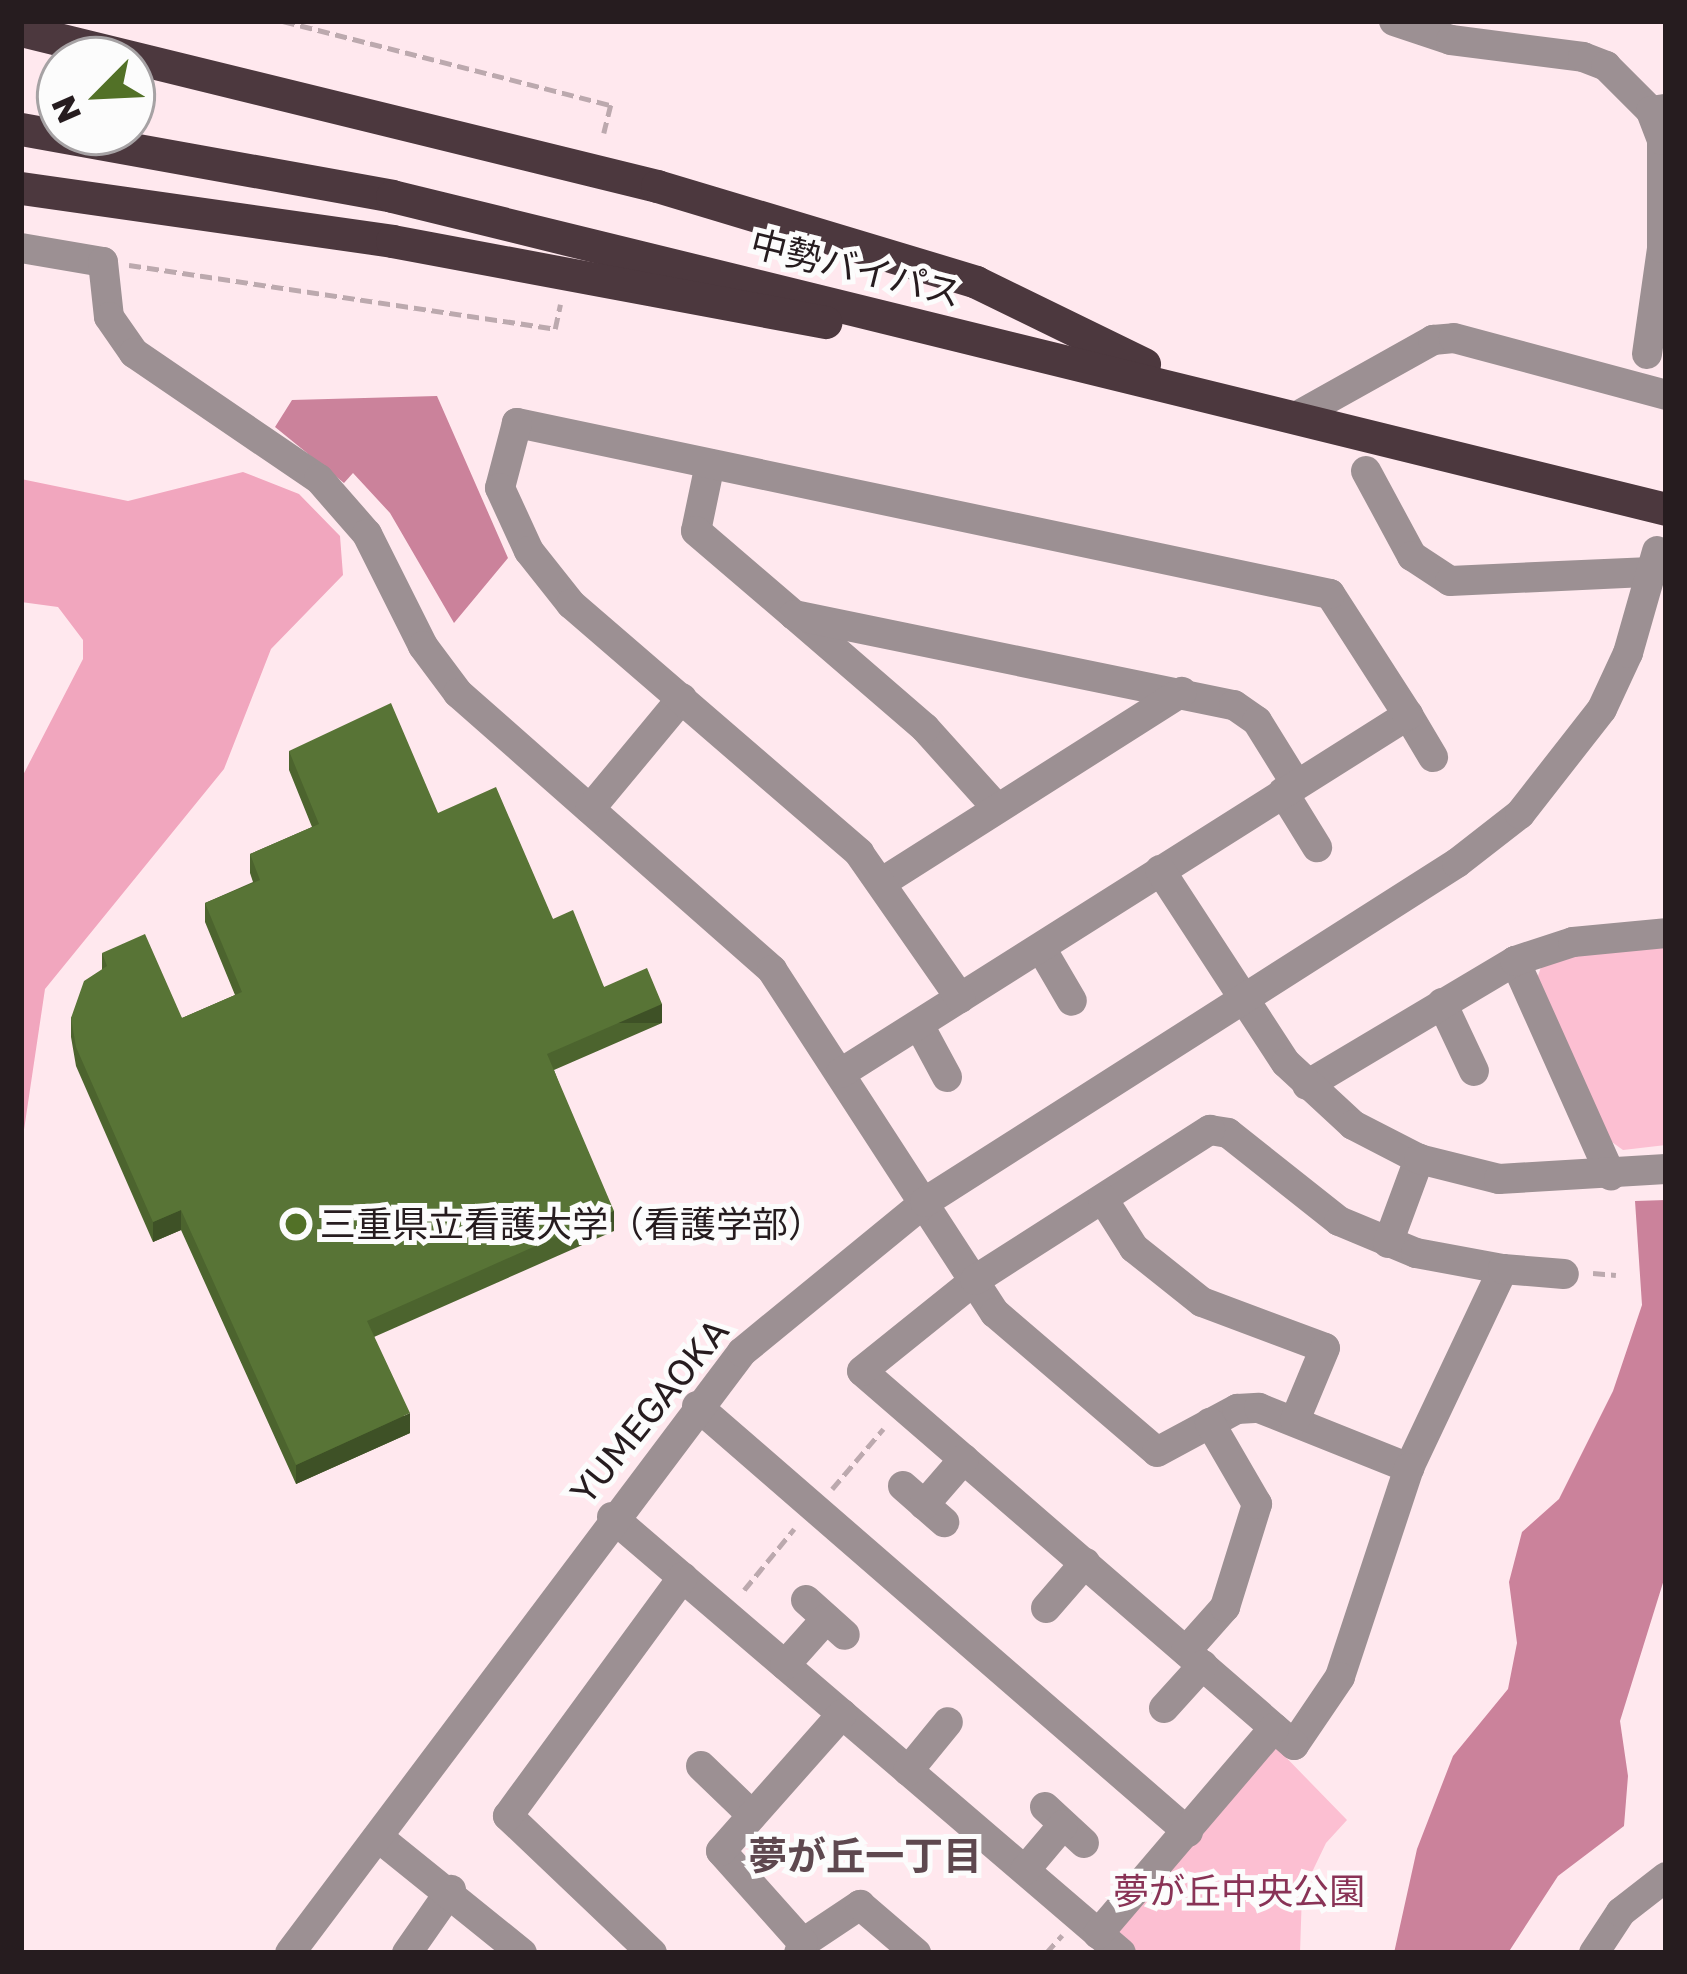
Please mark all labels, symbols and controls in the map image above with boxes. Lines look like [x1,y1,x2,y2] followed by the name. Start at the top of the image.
[36,36,156,156] north arrow
[42,90,88,129] text: N
[746,221,966,315] street label: 中勢バイパス
[320,1202,824,1246] place label: 三重県立看護大学（看護学部）
[283,1211,309,1237] marker: 三重県立看護大学（看護学部）
[561,1309,737,1513] street label: YUMEGAOKA
[748,1833,982,1879] district label: 夢が丘一丁目
[1113,1869,1365,1913] park label: 夢が丘中央公園

